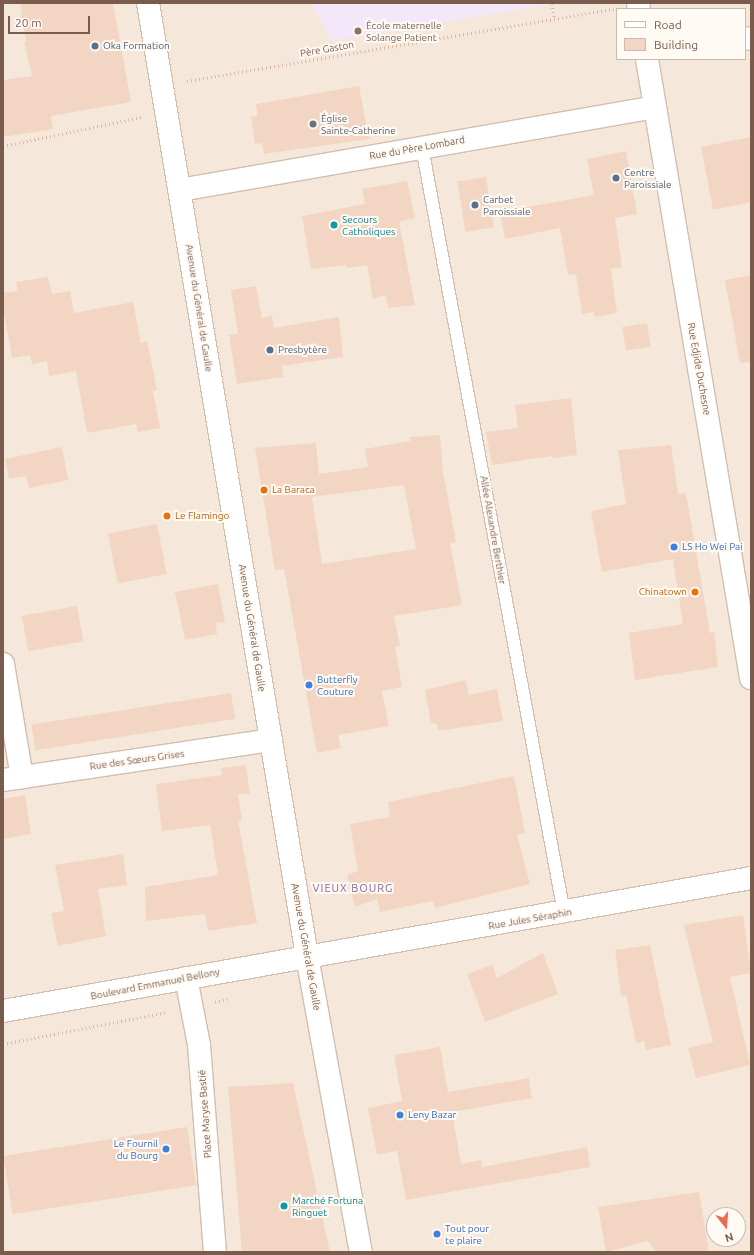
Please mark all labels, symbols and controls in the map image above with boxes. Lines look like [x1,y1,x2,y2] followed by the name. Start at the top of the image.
[10,8,92,34] scale bar
[616,8,746,60] legend
[15,16,42,29] text: 20 m
[654,18,682,31] text: Road
[366,19,441,42] place label: École maternelle Solange Patient
[353,26,363,36] marker: École maternelle Solange Patient
[299,38,355,60] street label: Père Gaston
[654,38,698,51] text: Building
[103,40,170,52] place label: Oka Formation
[90,41,100,51] marker: Oka Formation
[321,112,396,136] place label: Église Sainte-Catherine
[308,119,318,129] marker: Église Sainte-Catherine
[368,134,466,162] street label: Rue du Père Lombard
[624,166,671,190] place label: Centre Paroissiale
[611,173,621,183] marker: Centre Paroissiale
[483,193,530,216] place label: Carbet Paroissiale
[470,200,480,210] marker: Carbet Paroissiale
[342,213,395,236] place label: Secours Catholiques
[329,220,339,230] marker: Secours Catholiques
[183,243,215,373] street label: Avenue du Général de Gaulle
[685,322,713,416] street label: Rue Edjide Duchesne
[278,344,327,356] place label: Presbytère
[265,345,275,355] marker: Presbytère
[478,475,508,585] street label: Allée Alexandre Berthier
[272,484,315,496] place label: La Baraca
[259,485,269,495] marker: La Baraca
[175,510,229,522] place label: Le Flamingo
[162,511,172,521] marker: Le Flamingo
[682,541,743,553] place label: LS Ho Wei Pai
[669,542,679,552] marker: LS Ho Wei Pai
[236,563,268,693] street label: Avenue du Général de Gaulle
[639,586,687,598] place label: Chinatown
[690,587,700,597] marker: Chinatown
[317,673,357,696] place label: Butterfly Couture
[304,680,314,690] marker: Butterfly Couture
[89,747,185,773] street label: Rue des Sœurs Grises
[313,881,393,895] district label: VIEUX BOURG
[289,882,323,1012] street label: Avenue du Général de Gaulle
[487,906,573,932] street label: Rue Jules Séraphin
[89,966,221,1002] street label: Boulevard Emmanuel Bellony
[196,1069,214,1159] street label: Place Maryse Bastié
[408,1109,456,1121] place label: Leny Bazar
[395,1110,405,1120] marker: Leny Bazar
[114,1137,158,1160] place label: Le Fournil du Bourg
[161,1144,171,1154] marker: Le Fournil du Bourg
[292,1194,363,1218] place label: Marché Fortuna Ringuet
[279,1201,289,1211] marker: Marché Fortuna Ringuet
[706,1207,746,1247] north arrow
[445,1222,489,1246] place label: Tout pour te plaire
[432,1229,442,1239] marker: Tout pour te plaire
[724,1231,735,1244] text: N

